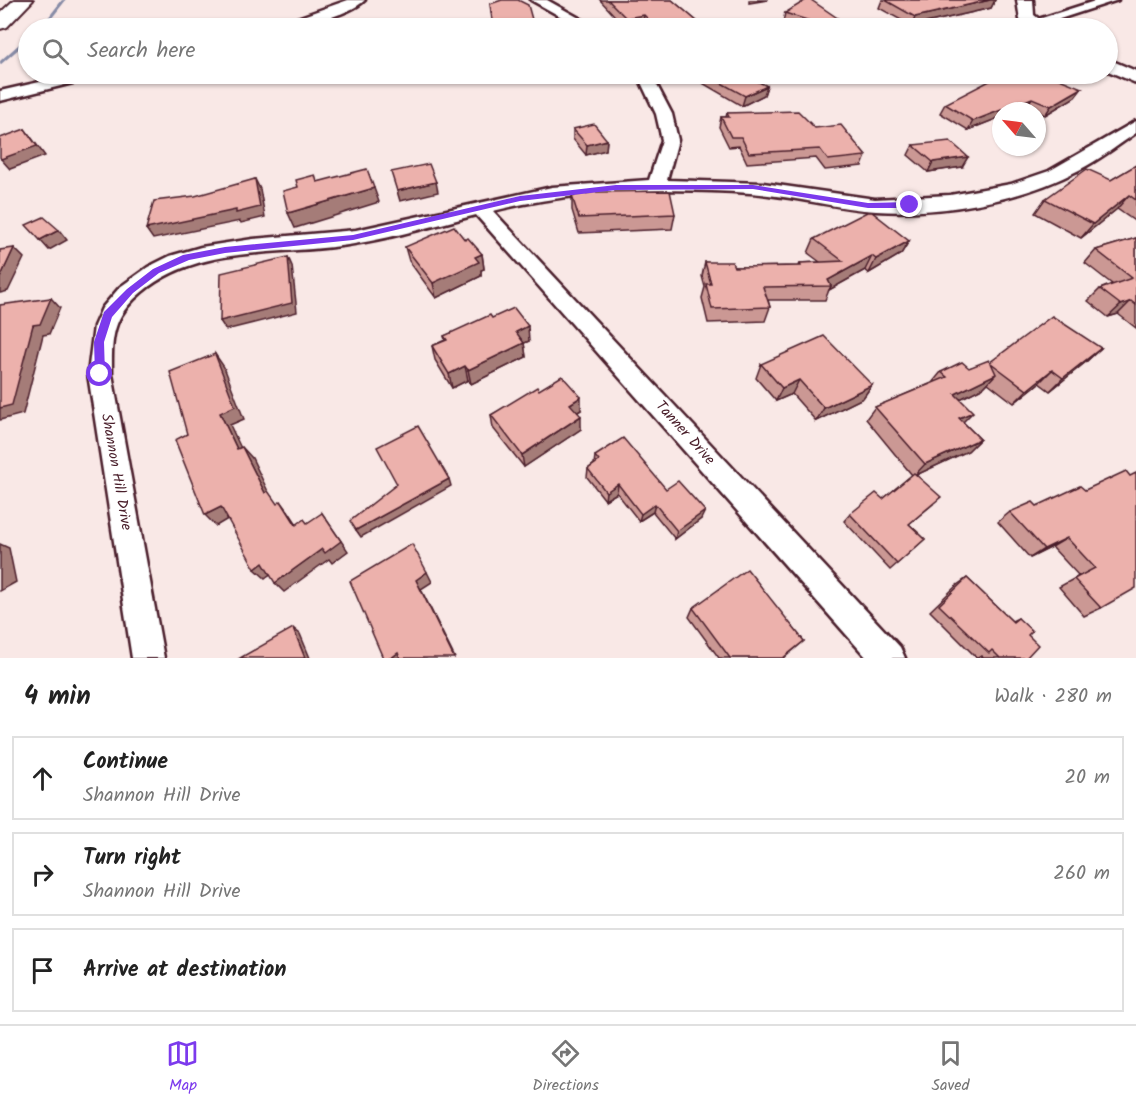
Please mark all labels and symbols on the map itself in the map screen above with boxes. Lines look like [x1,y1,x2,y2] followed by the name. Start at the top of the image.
[992,102,1046,156] north arrow
[896,191,922,217] route end
[86,360,112,386] route start
[649,395,721,471] street label: Tanner Drive
[94,412,138,532] street label: Shannon Hill Drive

